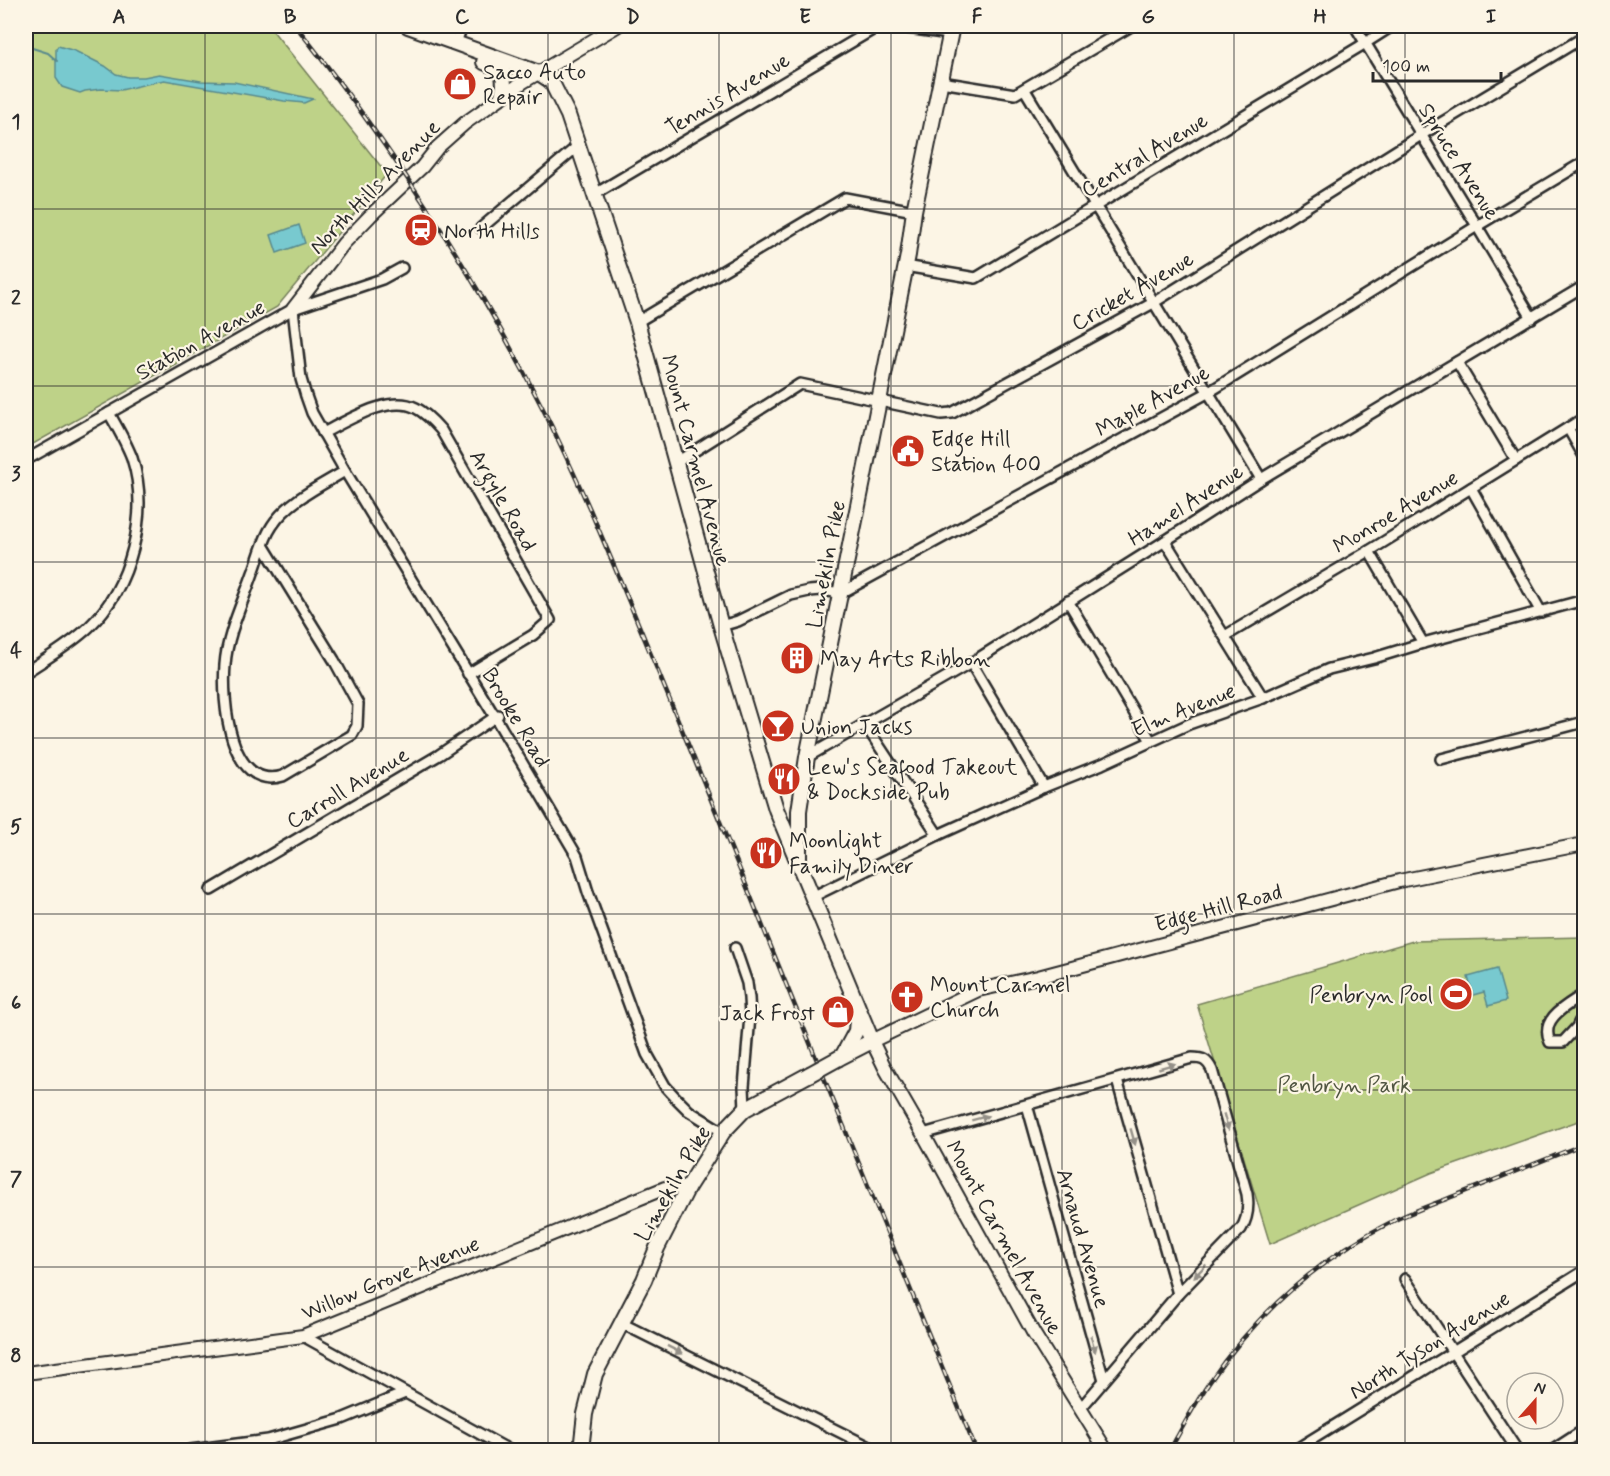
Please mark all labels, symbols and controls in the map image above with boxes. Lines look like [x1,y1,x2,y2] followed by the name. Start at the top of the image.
[112,4,126,31] text: A
[284,4,297,31] text: B
[455,4,470,31] text: C
[626,4,640,31] text: D
[799,4,811,31] text: E
[972,4,983,31] text: F
[1141,4,1155,31] text: G
[1313,4,1327,31] text: H
[1486,4,1496,31] text: I
[1373,45,1500,83] scale bar
[661,47,795,143] street label: Tennis Avenue
[1382,55,1430,79] text: 100 m
[483,59,586,112] place label: Sacco Auto Repair
[442,66,478,102] shop icon: Sacco Auto Repair
[1411,98,1505,226] street label: Spruce Avenue
[1076,107,1214,205] street label: Central Avenue
[12,109,20,136] text: 1
[304,114,447,261] street label: North Hills Avenue
[403,212,439,248] station icon: North Hills
[444,218,540,246] place label: North Hills
[1067,245,1199,338] street label: Cricket Avenue
[11,285,21,312] text: 2
[131,294,271,388] street label: Station Avenue
[653,352,737,569] street label: Mount Carmel Avenue
[1091,359,1215,445] street label: Maple Avenue
[931,426,1041,479] place label: Edge Hill Station 400
[890,433,926,469] public building icon: Edge Hill Station 400
[459,445,542,558] street label: Argyle Road
[1123,458,1249,553] street label: Hamel Avenue
[11,461,21,488] text: 3
[1328,464,1464,561] street label: Monroe Avenue
[801,498,853,631] street label: Limekiln Pike
[10,638,22,665] text: 4
[779,640,815,676] building icon: May Arts Ribbon
[820,646,990,674] place label: May Arts Ribbon
[475,663,556,773] street label: Brooke Road
[1128,677,1240,744] street label: Elm Avenue
[760,708,796,744] bar icon: Union Jacks
[801,714,913,742] place label: Union Jacks
[282,741,414,836] street label: Carroll Avenue
[807,754,1018,807] place label: Lew's Seafood Takeout & Dockside Pub
[766,761,802,797] restaurant icon: Lew's Seafood Takeout & Dockside Pub
[10,814,22,841] text: 5
[789,828,914,881] place label: Moonlight Family Diner
[748,835,784,871] restaurant icon: Moonlight Family Diner
[1152,879,1286,942] street label: Edge Hill Road
[930,972,1071,1025] place label: Mount Carmel Church
[1438,976,1474,1012] sports icon: Penbryn Pool
[889,979,925,1015] church icon: Mount Carmel Church
[1309,982,1433,1010] place label: Penbryn Pool
[11,990,21,1017] text: 6
[820,994,856,1030] shop icon: Jack Frost
[719,1000,815,1028] place label: Jack Frost
[1159,1061,1177,1070] one-way arrow
[1277,1072,1411,1100] park label: Penbryn Park
[971,1113,989,1122] one-way arrow
[1222,1113,1231,1131] one-way arrow
[629,1121,718,1247] street label: Limekiln Pike
[1129,1128,1138,1146] one-way arrow
[938,1136,1068,1340] street label: Mount Carmel Avenue
[1049,1165,1115,1312] street label: Arnaud Avenue
[10,1166,22,1193] text: 7
[298,1230,484,1327] street label: Willow Grove Avenue
[1194,1264,1208,1278] one-way arrow
[1344,1285,1516,1406] street label: North Tyson Avenue
[1089,1335,1099,1353] one-way arrow
[10,1343,22,1370] text: 8
[667,1345,684,1355] one-way arrow
[1505,1371,1565,1431] north arrow
[1531,1377,1549,1400] text: N

